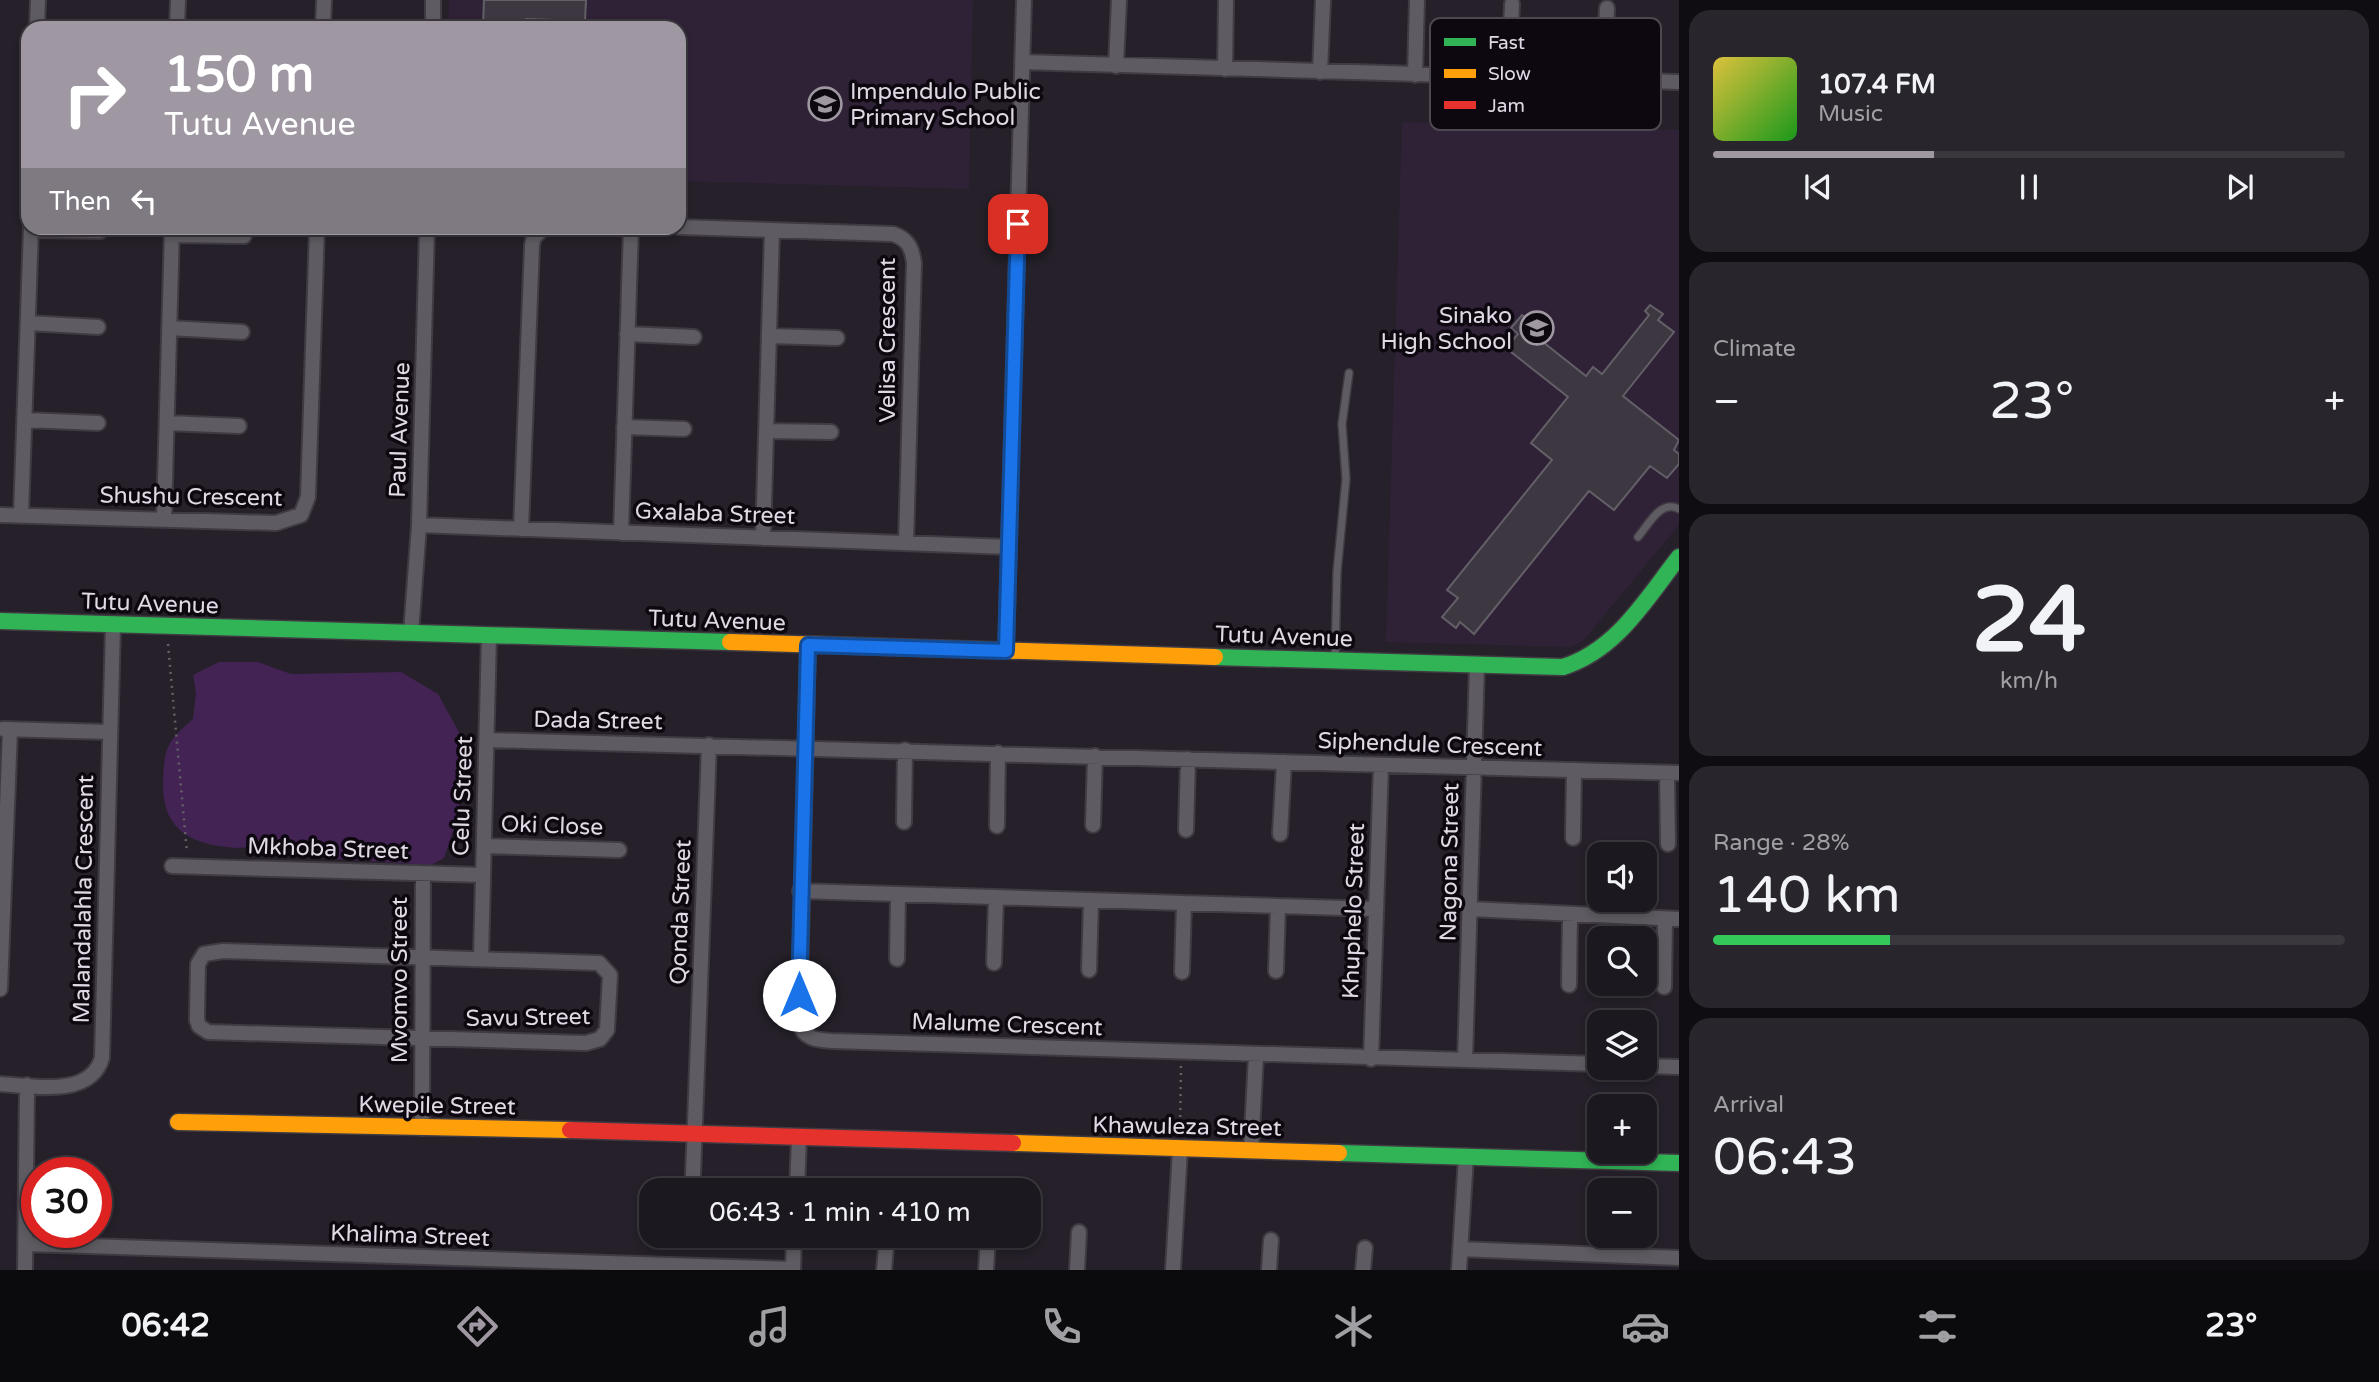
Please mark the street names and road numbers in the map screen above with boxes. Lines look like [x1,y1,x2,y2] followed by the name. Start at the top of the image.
[874,257,902,423] street label: Velisa Crescent
[384,362,416,498] street label: Paul Avenue
[99,481,283,513] street label: Shushu Crescent
[634,497,796,531] street label: Gxalaba Street
[81,588,219,620] street label: Tutu Avenue
[648,605,786,637] street label: Tutu Avenue
[1215,621,1353,653] street label: Tutu Avenue
[533,706,663,736] street label: Dada Street
[1317,727,1543,763] street label: Siphendule Crescent
[447,735,479,857] street label: Celu Street
[68,774,100,1024] street label: Malandalahla Crescent
[1435,782,1465,942] street label: Nagona Street
[500,810,604,842] street label: Oki Close
[1337,822,1371,1000] street label: Khuphelo Street
[247,832,409,866] street label: Mkhoba Street
[664,839,698,985] street label: Qonda Street
[386,896,414,1063] street label: Mvomvo Street
[465,1003,591,1033] street label: Savu Street
[911,1008,1103,1042] street label: Malume Crescent
[358,1091,516,1121] street label: Kwepile Street
[1092,1111,1282,1143] street label: Khawuleza Street
[330,1219,490,1253] street label: Khalima Street

